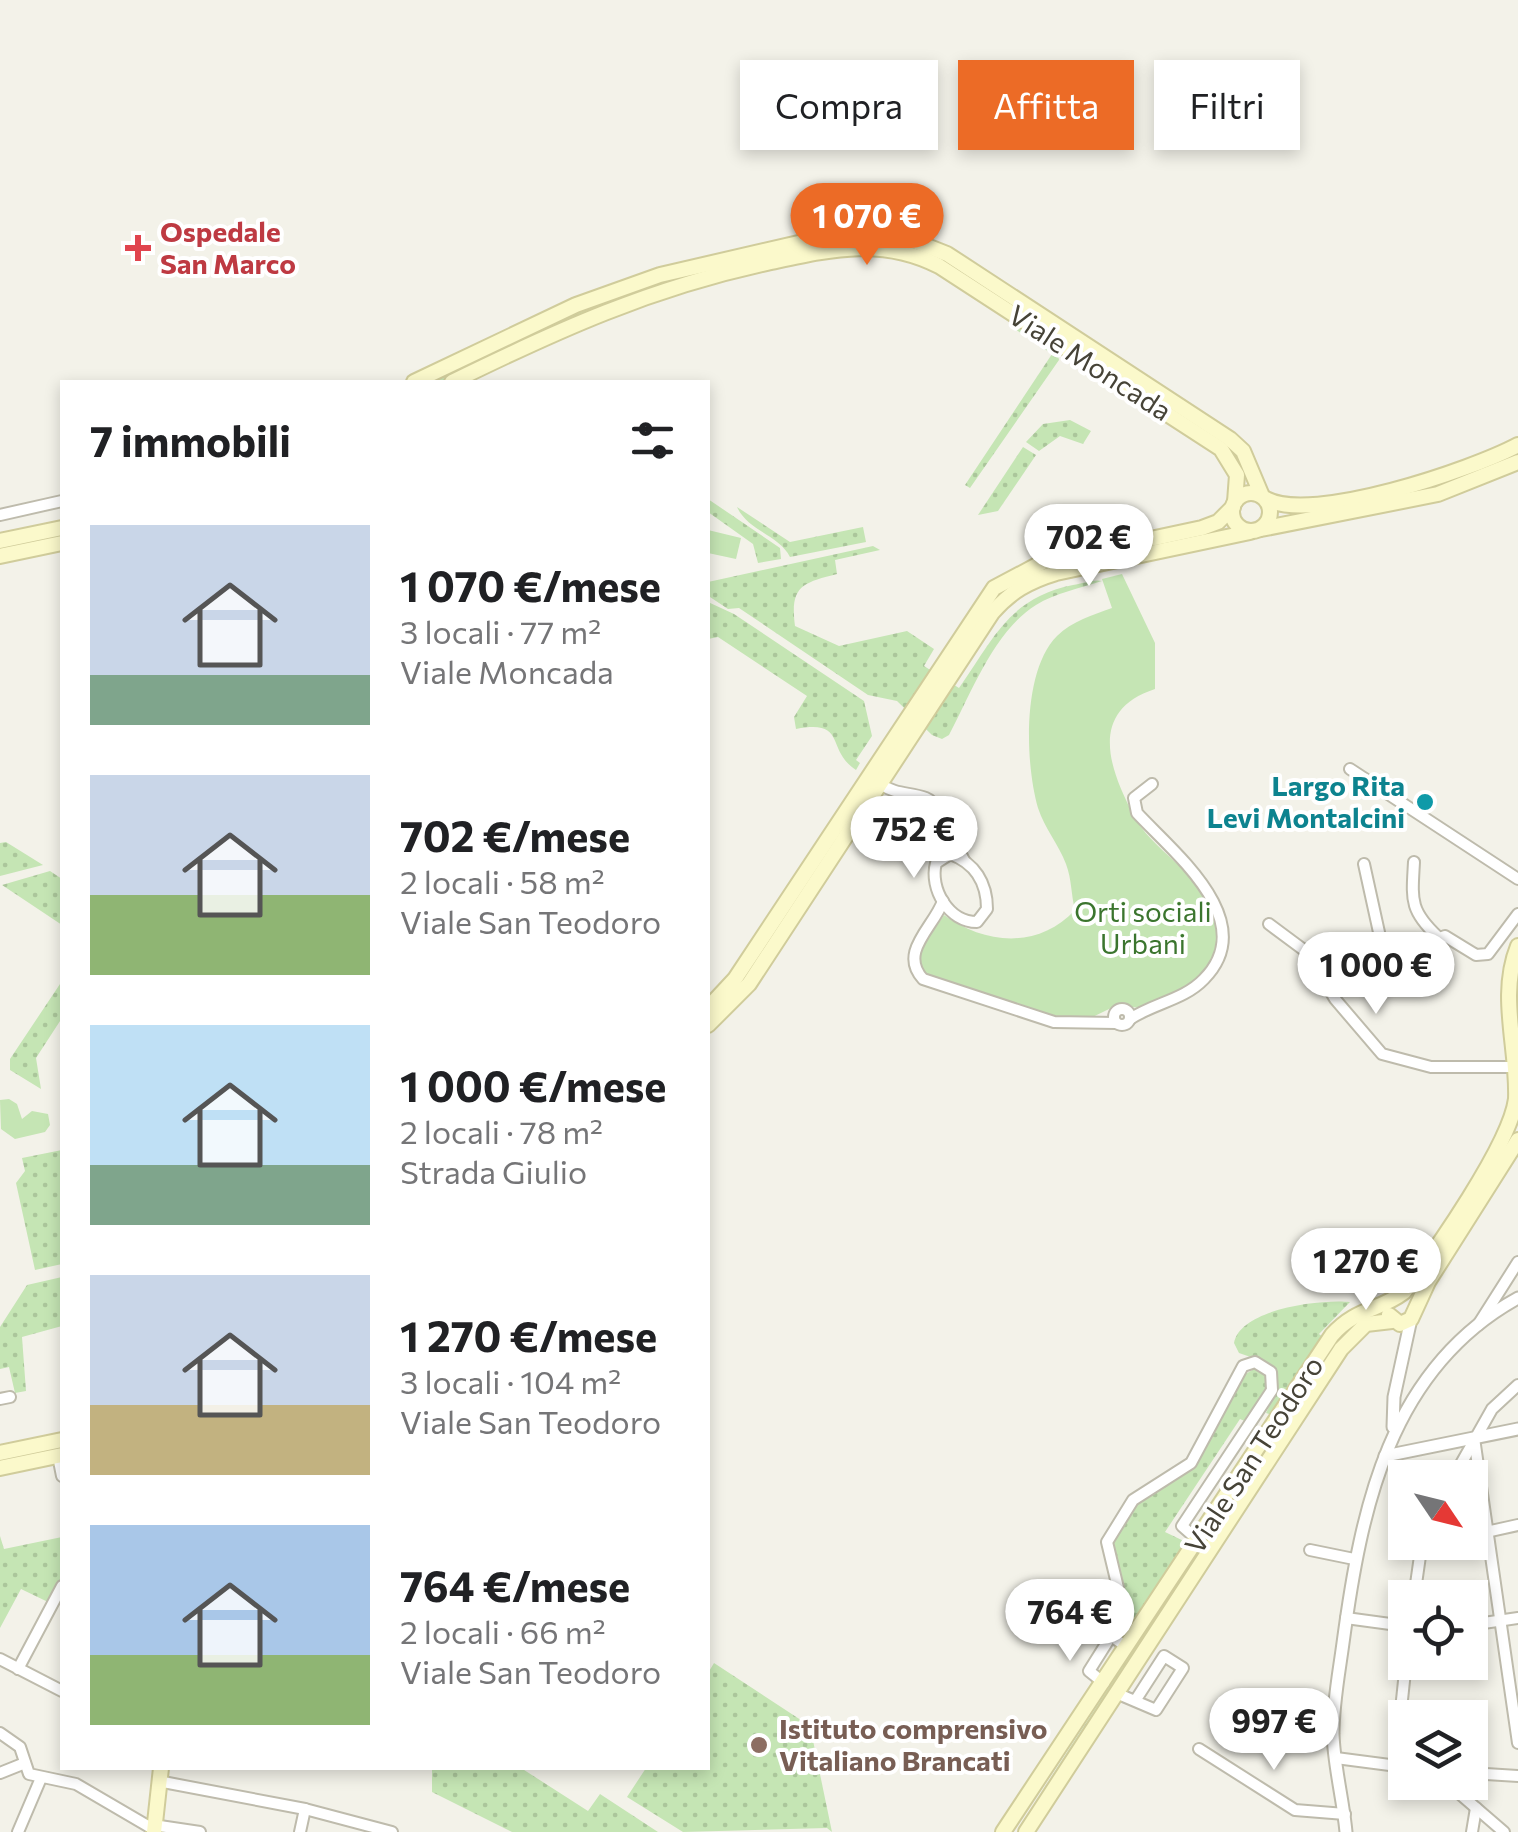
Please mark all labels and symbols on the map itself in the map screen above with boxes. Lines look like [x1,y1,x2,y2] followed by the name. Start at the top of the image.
[775,183,959,268] pin: 1 070 €
[160,214,296,280] place label: Ospedale San Marco
[125,235,151,261] marker: Ospedale San Marco
[1003,297,1178,427] street label: Viale Moncada
[1019,504,1159,589] pin: 702 €
[1207,768,1405,834] place label: Largo Rita Levi Montalcini
[1414,791,1436,813] marker: Largo Rita Levi Montalcini
[844,796,984,881] pin: 752 €
[1074,894,1212,960] park label: Orti sociali Urbani
[1284,932,1468,1017] pin: 1 000 €
[1274,1228,1458,1313] pin: 1 270 €
[1177,1349,1330,1559] street label: Viale San Teodoro
[1388,1460,1488,1560] north arrow
[1000,1579,1140,1664] pin: 764 €
[1204,1688,1344,1773] pin: 997 €
[779,1711,1048,1777] place label: Istituto comprensivo Vitaliano Brancati
[748,1734,770,1756] marker: Istituto comprensivo Vitaliano Brancati

